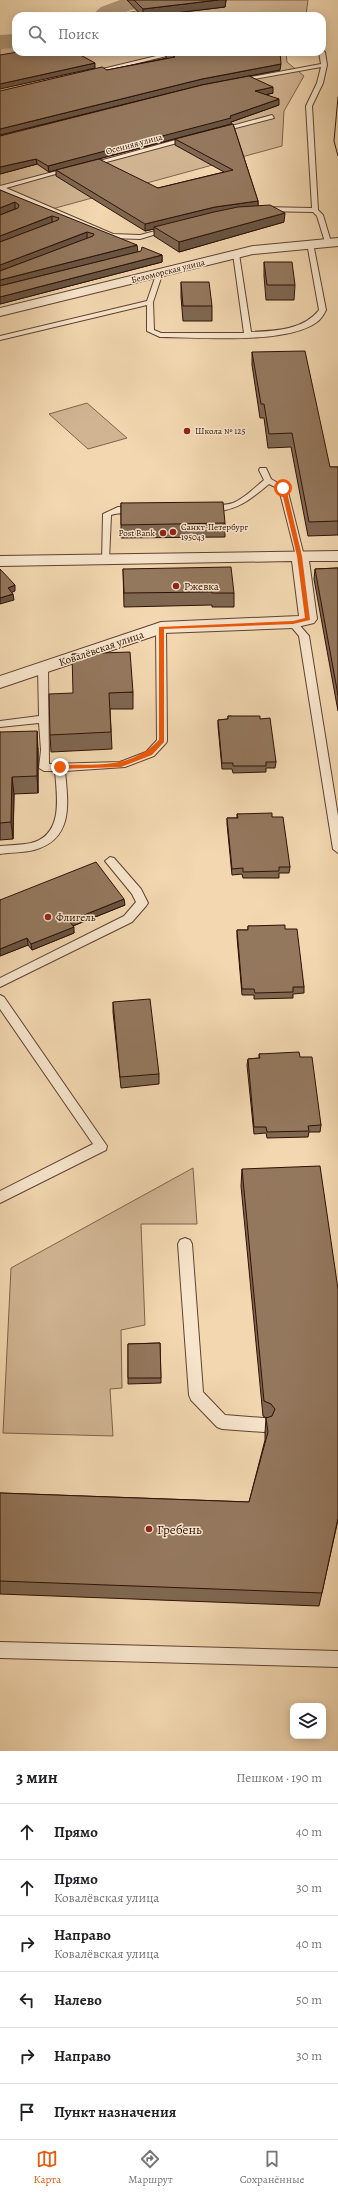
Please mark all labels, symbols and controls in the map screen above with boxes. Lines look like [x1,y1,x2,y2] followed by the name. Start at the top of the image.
[12,12,326,56] search box
[26,23,48,45] icon: search
[58,24,99,44] text: Поиск
[104,130,164,157] street label: Осенняя улица
[130,256,207,286] street label: Беломорская улица
[195,425,246,437] place label: Школа № 125
[182,426,192,436] marker: Школа № 125
[274,479,292,497] route start
[181,521,248,543] place label: Санкт-Петербург 195043
[119,527,156,539] place label: Post Bank
[168,527,178,537] marker: Санкт-Петербург 195043
[158,528,168,538] marker: Post Bank
[184,579,220,594] place label: Ржевка
[171,581,181,591] marker: Ржевка
[57,627,147,670] street label: Ковалёвская улица
[51,758,69,776] route end
[56,910,96,925] place label: Флигель
[43,912,53,922] marker: Флигель
[157,1521,202,1538] place label: Гребень
[144,1524,154,1534] marker: Гребень
[290,1703,326,1739] map controls
[290,1703,326,1739] button: layers
[16,1766,58,1789] text: 3 мин
[236,1769,322,1786] text: Пешком · 190 m
[16,1821,38,1843] icon: ahead
[54,1822,98,1842] text: Прямо
[296,1823,322,1840] text: 40 m
[54,1869,98,1889] text: Прямо
[16,1877,38,1899] icon: ahead
[296,1879,322,1896] text: 30 m
[54,1889,159,1906] text: Ковалёвская улица
[54,1925,111,1945] text: Направо
[16,1933,38,1955] icon: right
[296,1935,322,1952] text: 40 m
[54,1945,159,1962] text: Ковалёвская улица
[16,1989,38,2011] icon: left
[54,1990,102,2010] text: Налево
[296,1991,322,2008] text: 50 m
[16,2045,38,2067] icon: right
[54,2046,111,2066] text: Направо
[296,2047,322,2064] text: 30 m
[16,2101,38,2123] icon: arrive
[54,2102,176,2122] text: Пункт назначения
[33,2148,61,2187] tab: Карта
[128,2148,173,2187] tab: Маршрут
[240,2148,305,2187] tab: Сохранённые

